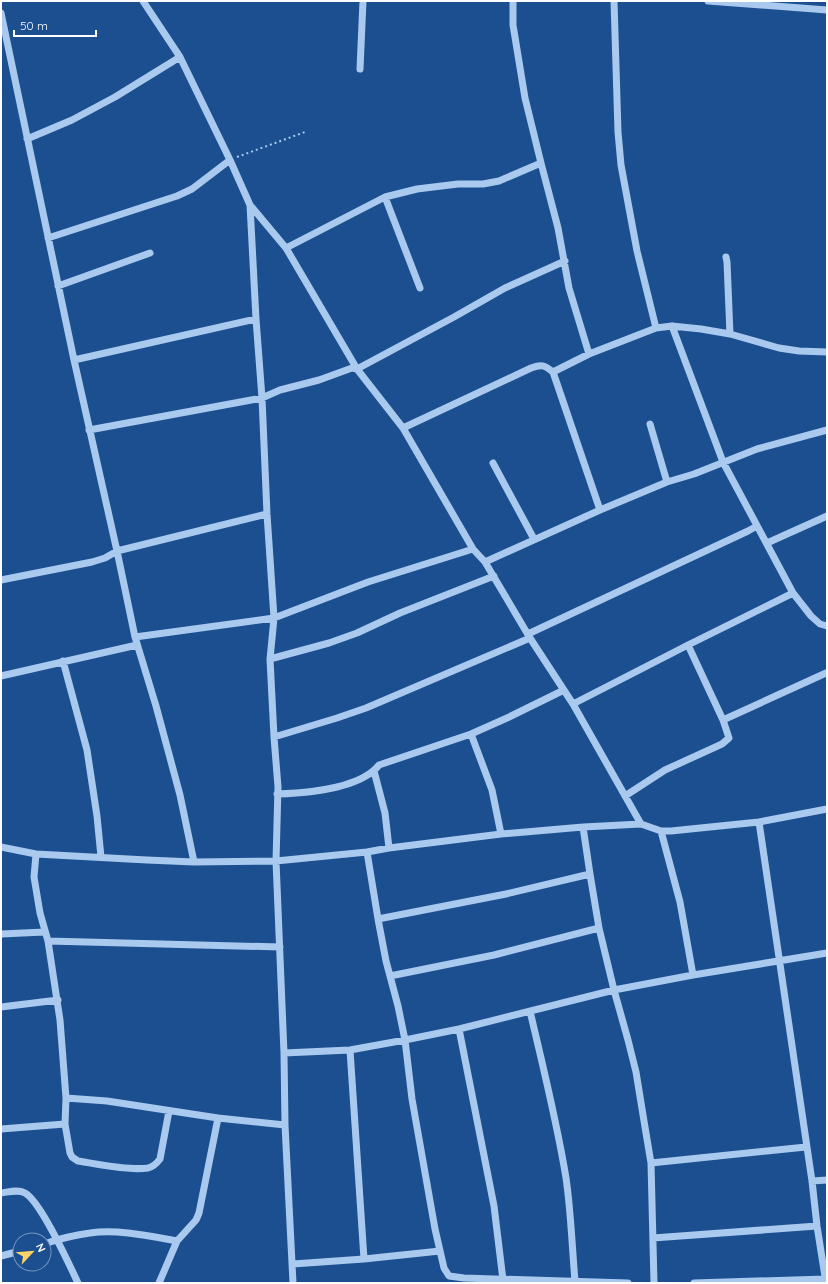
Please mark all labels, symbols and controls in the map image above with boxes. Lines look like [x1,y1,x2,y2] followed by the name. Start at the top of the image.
[14,12,96,38] scale bar
[20,18,48,33] text: 50 m
[12,1232,52,1272] north arrow
[33,1241,49,1254] text: N

